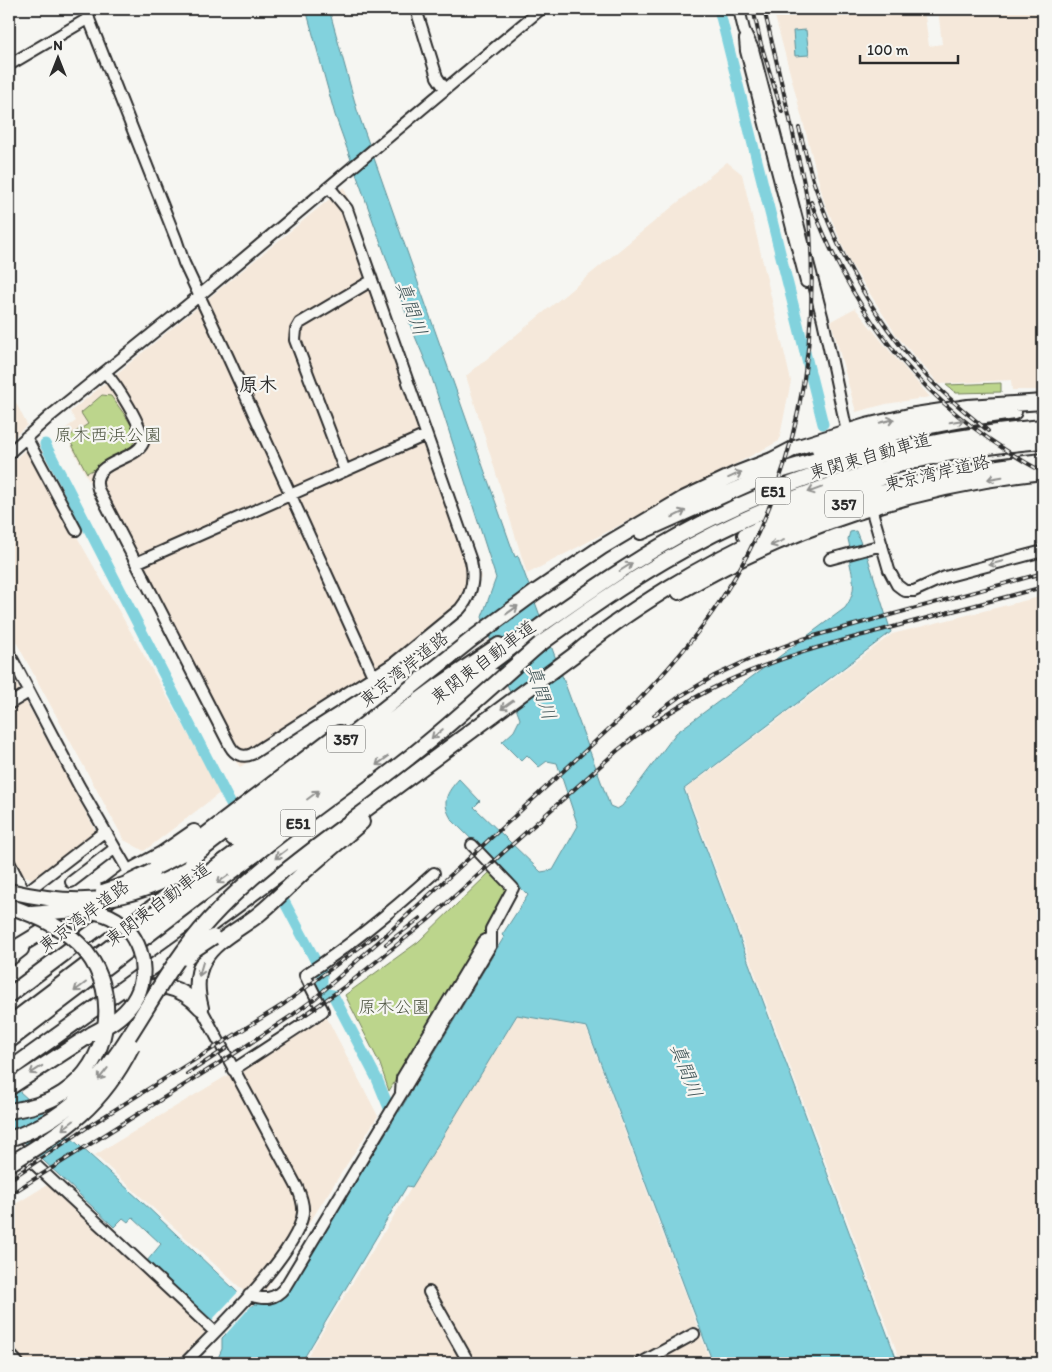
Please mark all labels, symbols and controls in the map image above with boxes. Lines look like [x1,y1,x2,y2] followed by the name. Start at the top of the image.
[32,32,82,82] north arrow
[860,32,957,64] scale bar
[53,37,63,54] text: N
[867,41,909,59] text: 100 m
[391,277,432,339] water label: 真間川
[239,373,277,396] district label: 原木
[948,415,964,425] one-way arrow
[879,416,895,425] one-way arrow
[54,424,162,446] park label: 原木西浜公園
[806,428,934,484] street label: 東関東自動車道
[882,450,992,496] street label: 東京湾岸道路
[727,470,742,480] one-way arrow
[987,474,1003,484] one-way arrow
[756,478,790,504] road number: E51
[808,486,824,495] one-way arrow
[825,490,863,518] road number: 357
[672,509,687,519] one-way arrow
[770,538,785,548] one-way arrow
[989,558,1005,568] one-way arrow
[619,562,633,572] one-way arrow
[505,605,519,615] one-way arrow
[426,615,540,709] street label: 東関東自動車道
[355,626,453,712] street label: 東京湾岸道路
[522,661,561,723] water label: 真間川
[500,700,514,710] one-way arrow
[327,726,365,752] road number: 357
[431,728,444,740] one-way arrow
[376,756,389,767] one-way arrow
[306,789,319,800] one-way arrow
[280,810,316,836] road number: E51
[275,849,288,860] one-way arrow
[101,857,215,951] street label: 東関東自動車道
[217,873,230,884] one-way arrow
[34,875,134,957] street label: 東京湾岸道路
[195,961,205,977] one-way arrow
[74,982,87,993] one-way arrow
[358,996,430,1018] park label: 原木公園
[666,1039,707,1101] water label: 真間川
[29,1065,43,1075] one-way arrow
[97,1067,108,1080] one-way arrow
[62,1120,75,1131] one-way arrow

